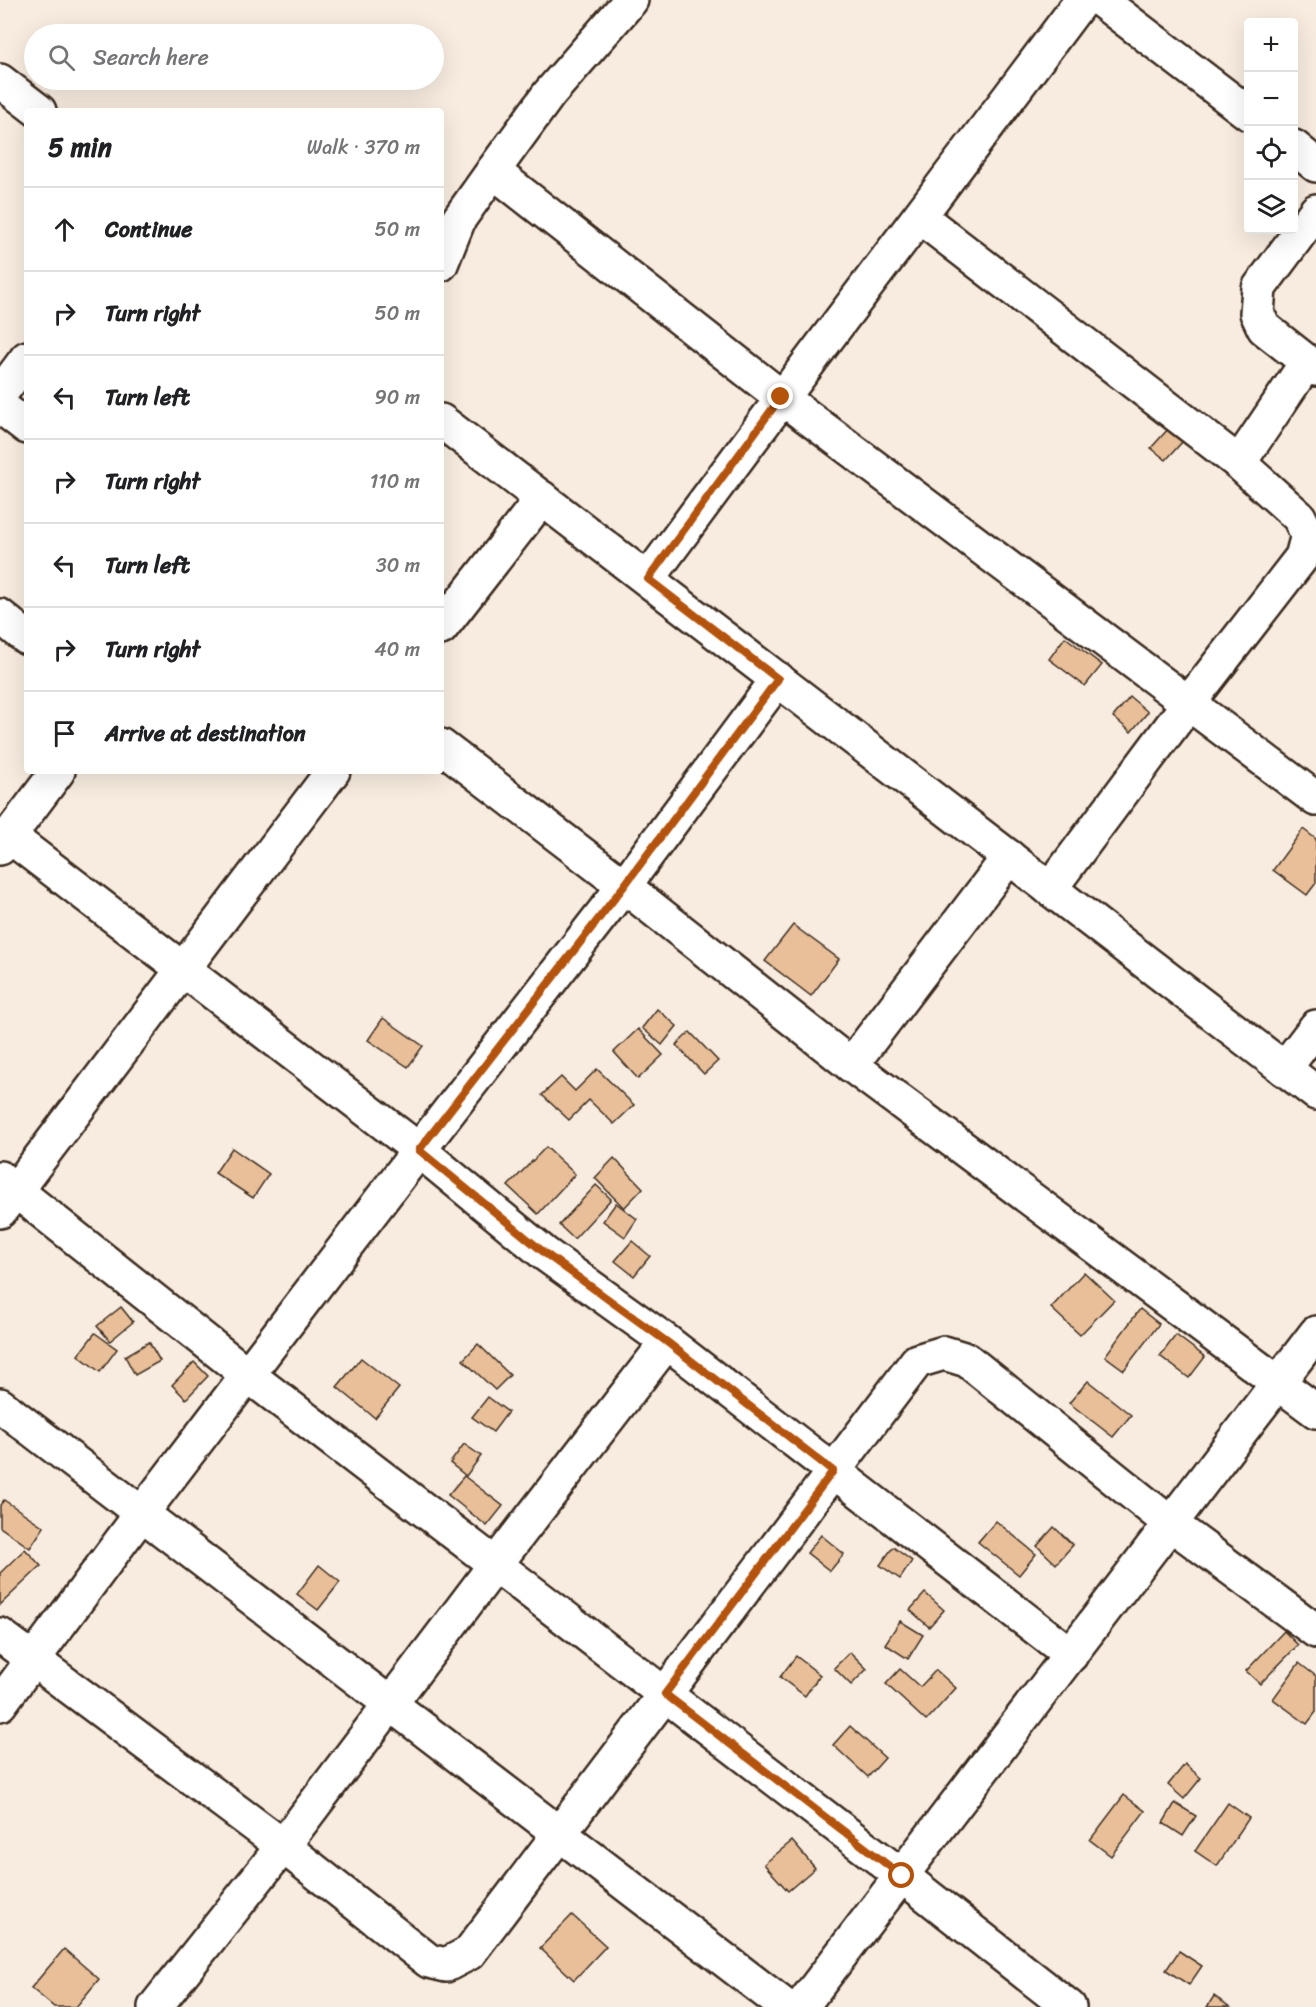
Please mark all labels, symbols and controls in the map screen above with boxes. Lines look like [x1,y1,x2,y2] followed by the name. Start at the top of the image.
[1244,18,1298,234] map controls
[1244,18,1298,72] button: +
[24,24,444,90] search box
[93,38,209,77] text: Search here
[45,41,78,74] icon: search
[1244,72,1298,126] button: −
[48,124,112,170] text: 5 min
[1244,126,1298,180] button: locate
[307,130,420,165] text: Walk · 370 m
[1244,180,1298,234] button: layers
[105,210,193,249] text: Continue
[375,212,420,247] text: 50 m
[48,213,81,246] icon: ahead
[105,294,200,333] text: Turn right
[375,296,420,331] text: 50 m
[48,297,81,330] icon: right
[105,378,190,417] text: Turn left
[375,380,420,415] text: 90 m
[48,381,81,414] icon: left
[767,383,793,409] route end
[105,462,200,501] text: Turn right
[370,464,420,499] text: 110 m
[48,465,81,498] icon: right
[105,546,190,585] text: Turn left
[376,548,420,583] text: 30 m
[48,549,81,582] icon: left
[105,630,200,669] text: Turn right
[374,632,420,667] text: 40 m
[48,633,81,666] icon: right
[105,714,306,753] text: Arrive at destination
[48,717,81,750] icon: arrive
[888,1862,914,1888] route start

